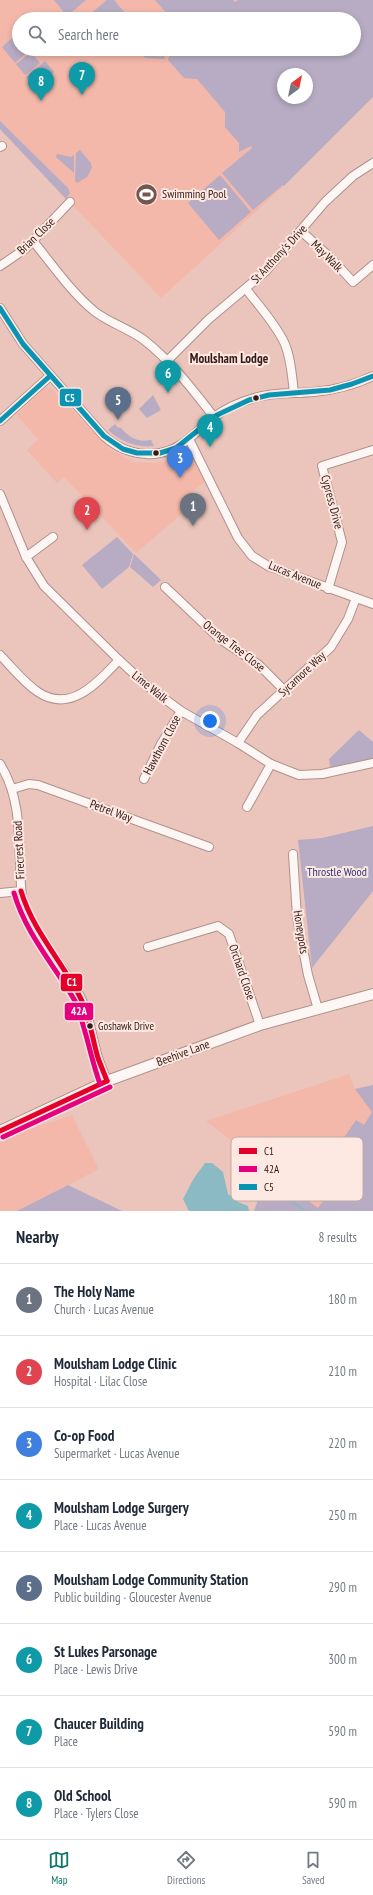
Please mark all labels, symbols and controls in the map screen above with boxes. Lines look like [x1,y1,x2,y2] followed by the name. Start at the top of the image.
[12,12,361,56] search box
[26,23,48,45] icon: search
[58,25,119,44] text: Search here
[69,62,95,95] pin: 7
[28,68,54,101] pin: 8
[277,68,313,104] north arrow
[133,181,159,207] sports icon: Swimming Pool
[162,186,226,201] place label: Swimming Pool
[14,214,58,257] street label: Brian Close
[248,221,310,286] street label: St Anthony's Drive
[308,237,347,275] street label: May Walk
[190,350,269,367] district label: Moulsham Lodge
[155,360,181,393] pin: 6
[105,387,131,420] pin: 5
[59,388,82,407] line badge: C5
[65,391,75,405] text: C5
[251,393,261,403] unlabelled marker
[197,414,223,447] pin: 4
[167,445,193,478] pin: 3
[151,448,161,458] unlabelled marker
[318,473,347,531] street label: Cypress Drive
[180,493,206,526] pin: 1
[74,497,100,530] pin: 2
[267,557,324,592] street label: Lucas Avenue
[200,617,268,675] street label: Orange Tree Close
[275,648,329,699] street label: Sycamore Way
[129,667,172,706] street label: Lime Walk
[200,711,220,731] your location
[140,712,184,777] street label: Hawthorn Close
[88,796,135,825] street label: Petrel Way
[9,820,28,880] street label: Firecrest Road
[307,864,367,879] park label: Throstle Wood
[291,909,312,955] street label: Honeypots
[226,942,259,1002] street label: Orchard Close
[60,973,83,992] line badge: C1
[67,975,77,989] text: C1
[64,1002,94,1021] line badge: 42A
[71,1004,88,1018] text: 42A
[98,1019,154,1033] place label: Goshawk Drive
[85,1021,95,1031] marker: Goshawk Drive
[154,1036,211,1069] street label: Beehive Lane
[231,1137,363,1201] legend
[264,1144,274,1158] text: C1
[264,1162,280,1176] text: 42A
[264,1180,274,1194] text: C5
[16,1226,59,1248] text: Nearby
[318,1229,357,1246] text: 8 results
[54,1282,135,1301] text: The Holy Name
[26,1291,32,1308] text: 1
[328,1291,357,1308] text: 180 m
[54,1301,154,1318] text: Church · Lucas Avenue
[54,1354,177,1373] text: Moulsham Lodge Clinic
[26,1363,32,1380] text: 2
[328,1363,357,1380] text: 210 m
[54,1373,147,1390] text: Hospital · Lilac Close
[54,1426,114,1445] text: Co-op Food
[26,1435,32,1452] text: 3
[328,1435,357,1452] text: 220 m
[54,1445,180,1462] text: Supermarket · Lucas Avenue
[54,1498,189,1517] text: Moulsham Lodge Surgery
[26,1507,32,1524] text: 4
[328,1507,357,1524] text: 250 m
[54,1517,147,1534] text: Place · Lucas Avenue
[54,1570,248,1589] text: Moulsham Lodge Community Station
[26,1579,32,1596] text: 5
[328,1579,357,1596] text: 290 m
[54,1589,212,1606] text: Public building · Gloucester Avenue
[54,1642,157,1661] text: St Lukes Parsonage
[26,1651,32,1668] text: 6
[328,1651,357,1668] text: 300 m
[54,1661,138,1678] text: Place · Lewis Drive
[54,1714,144,1733] text: Chaucer Building
[26,1723,32,1740] text: 7
[328,1723,357,1740] text: 590 m
[54,1733,78,1750] text: Place
[54,1786,111,1805] text: Old School
[26,1795,32,1812] text: 8
[328,1795,357,1812] text: 590 m
[54,1805,139,1822] text: Place · Tylers Close
[48,1849,70,1887] tab: Map
[167,1849,205,1887] tab: Directions
[302,1849,325,1887] tab: Saved

